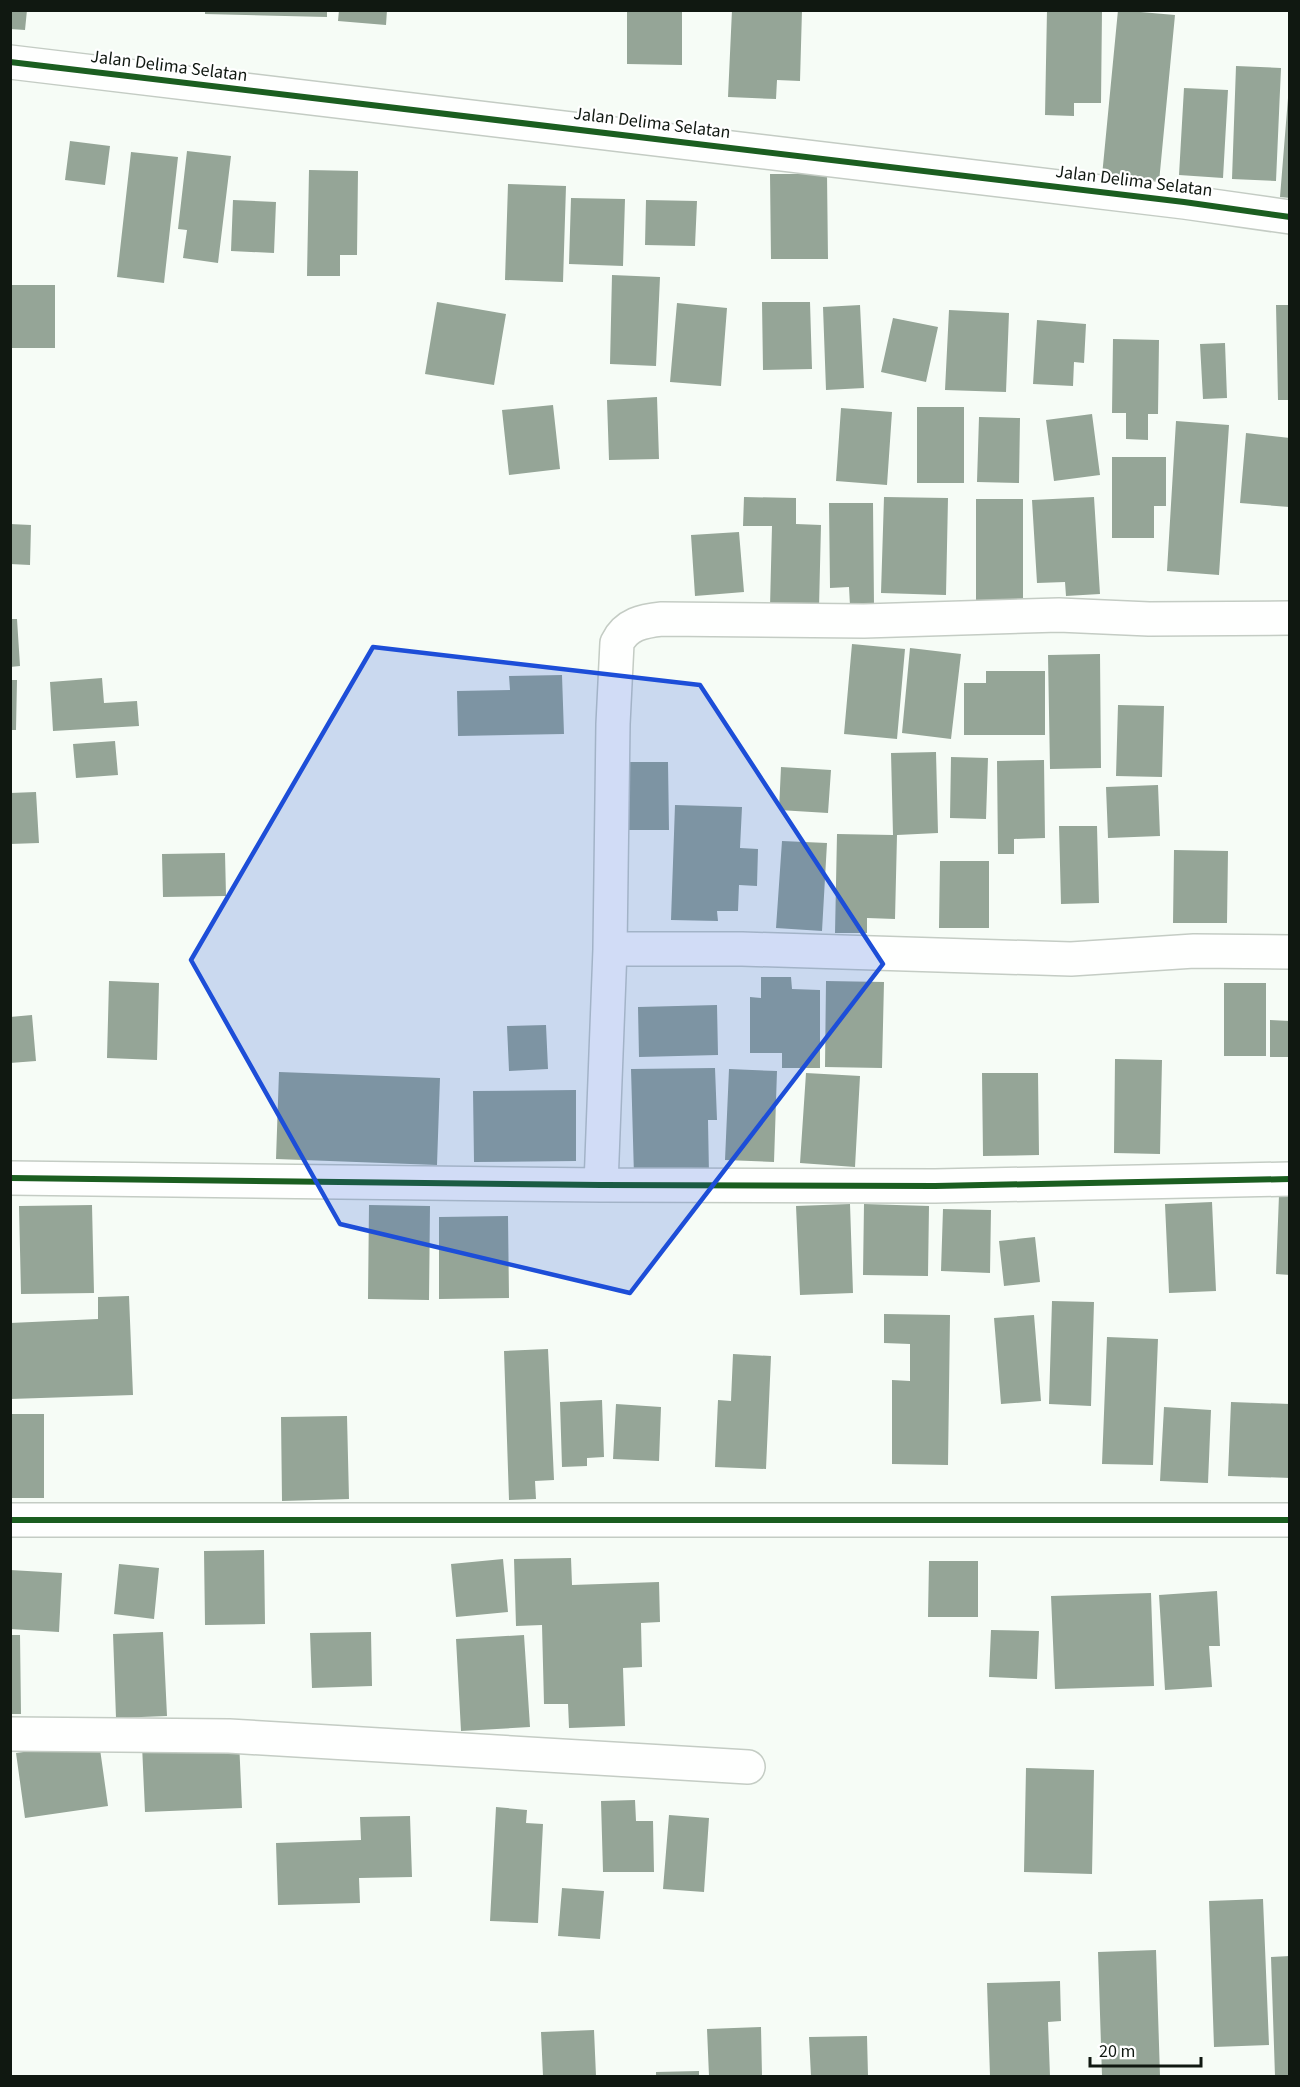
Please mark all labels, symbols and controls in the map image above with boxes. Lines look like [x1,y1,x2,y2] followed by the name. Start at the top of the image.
[89,44,249,88] street label: Jalan Delima Selatan
[572,101,732,145] street label: Jalan Delima Selatan
[1054,159,1214,203] street label: Jalan Delima Selatan
[1090,2030,1201,2068] scale bar
[1099,2039,1135,2064] text: 20 m

